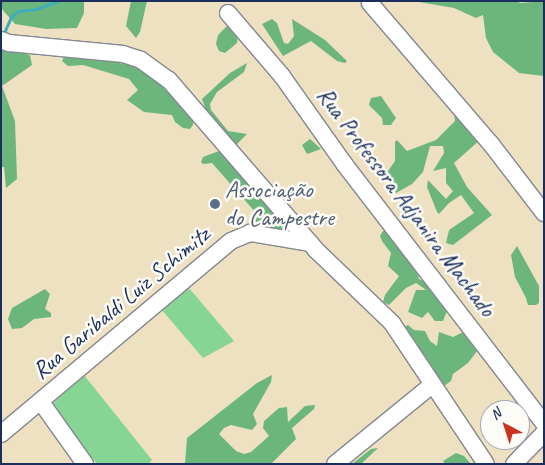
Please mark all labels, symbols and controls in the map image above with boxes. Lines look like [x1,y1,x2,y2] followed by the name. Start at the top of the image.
[310,81,502,323] street label: Rua Professora Adjanira Machado
[225,176,333,232] place label: Associação do Campestre
[209,198,221,210] marker: Associação do Campestre
[27,221,215,385] street label: Rua Garibaldi Luiz Schimitz
[480,400,530,450] north arrow
[487,405,504,423] text: N

